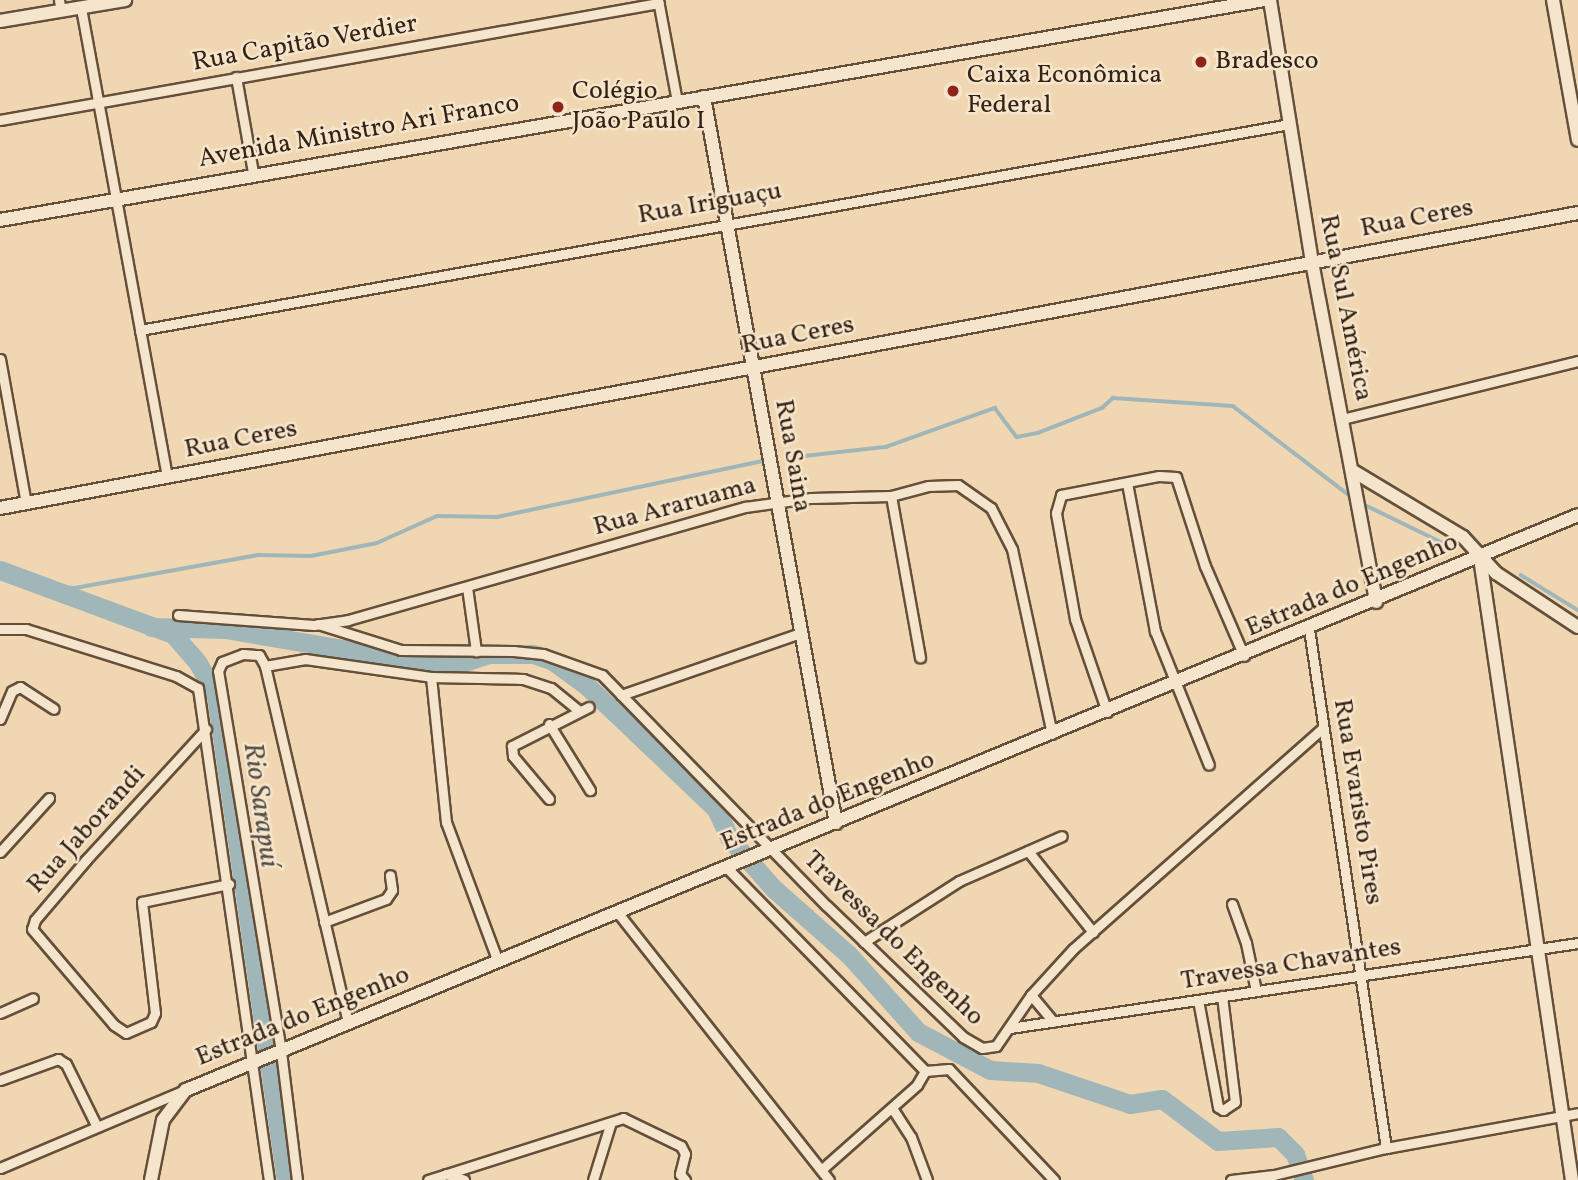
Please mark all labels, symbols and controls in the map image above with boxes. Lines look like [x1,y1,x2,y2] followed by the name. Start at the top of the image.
[190,9,420,79] street label: Rua Capitão Verdier
[1215,46,1319,78] place label: Bradesco
[1193,54,1209,70] marker: Bradesco
[967,60,1162,122] place label: Caixa Econômica Federal
[572,76,705,138] place label: Colégio João Paulo I
[945,83,961,99] marker: Caixa Econômica Federal
[196,88,522,176] street label: Avenida Ministro Ari Franco
[550,99,566,115] marker: Colégio João Paulo I
[636,176,784,232] street label: Rua Iriguaçu
[1358,193,1476,245] street label: Rua Ceres
[1312,212,1378,404] street label: Rua Sul América
[739,310,857,362] street label: Rua Ceres
[767,397,817,515] street label: Rua Saina
[182,414,300,466] street label: Rua Ceres
[590,470,760,544] street label: Rua Araruama
[1241,527,1463,645] street label: Estrada do Engenho
[1325,697,1389,907] street label: Rua Evaristo Pires
[235,740,285,870] water label: Rio Sarapuí
[717,745,939,859] street label: Estrada do Engenho
[21,759,153,901] street label: Rua Jaborandi
[796,845,990,1033] street label: Travessa do Engenho
[1179,932,1403,998] street label: Travessa Chavantes
[192,960,414,1074] street label: Estrada do Engenho

